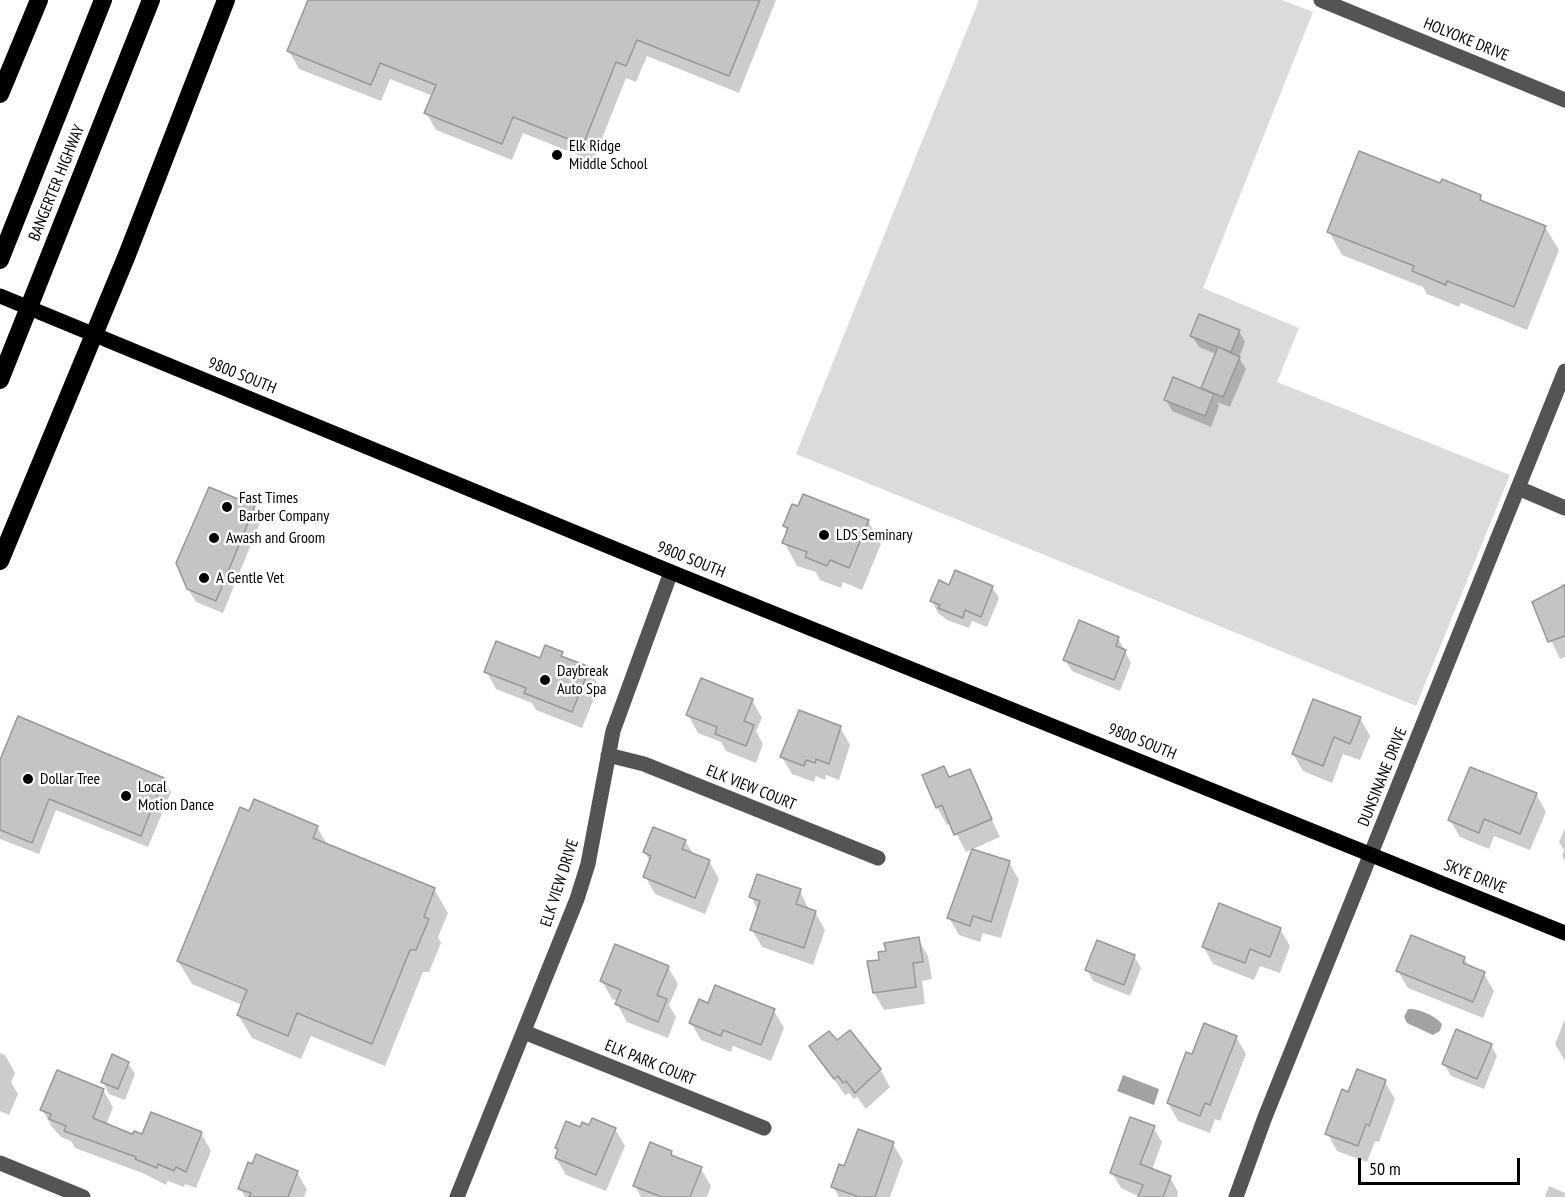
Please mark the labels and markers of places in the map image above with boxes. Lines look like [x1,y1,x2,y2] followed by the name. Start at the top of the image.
[569,136,647,174] place label: Elk Ridge Middle School
[550,148,564,162] marker: Elk Ridge Middle School
[239,488,329,526] place label: Fast Times Barber Company
[220,500,234,514] marker: Fast Times Barber Company
[836,525,912,545] place label: LDS Seminary
[226,528,325,548] place label: Awash and Groom
[817,528,831,542] marker: LDS Seminary
[207,531,221,545] marker: Awash and Groom
[216,568,284,588] place label: A Gentle Vet
[197,571,211,585] marker: A Gentle Vet
[557,661,608,699] place label: Daybreak Auto Spa
[538,673,552,687] marker: Daybreak Auto Spa
[40,769,100,789] place label: Dollar Tree
[21,772,35,786] marker: Dollar Tree
[138,777,214,815] place label: Local Motion Dance
[119,789,133,803] marker: Local Motion Dance

